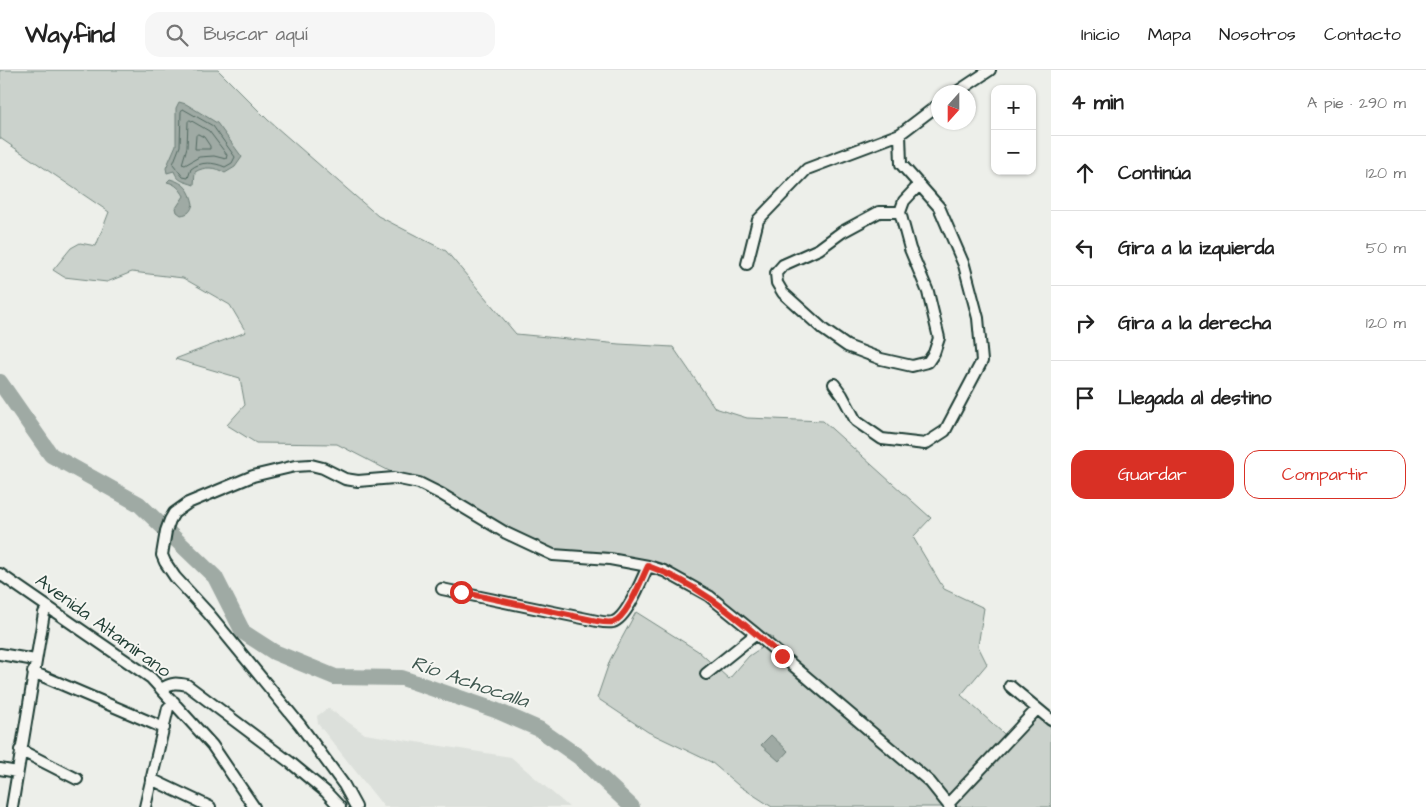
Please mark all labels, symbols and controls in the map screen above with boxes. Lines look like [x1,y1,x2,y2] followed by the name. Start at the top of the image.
[145,12,495,57] search box
[25,18,115,52] text: Wayfind
[163,21,191,49] icon: search
[203,21,308,48] text: Buscar aquí
[1081,22,1120,47] text: Inicio
[1148,22,1191,47] text: Mapa
[1219,22,1296,47] text: Nosotros
[1324,22,1401,47] text: Contacto
[931,85,976,130] north arrow
[991,85,1036,175] map controls
[991,85,1036,130] button: +
[1071,88,1124,117] text: 4 min
[1307,92,1406,114] text: A pie · 290 m
[991,130,1036,175] button: −
[1071,159,1099,187] icon: ahead
[1118,160,1191,187] text: Continúa
[1366,162,1406,184] text: 120 m
[1071,234,1099,262] icon: left
[1118,235,1274,262] text: Gira a la izquierda
[1366,237,1406,259] text: 50 m
[1071,309,1099,337] icon: right
[1118,310,1271,337] text: Gira a la derecha
[1366,312,1406,334] text: 120 m
[1071,384,1099,412] icon: arrive
[1118,385,1271,412] text: Llegada al destino
[1071,450,1234,499] button: Guardar
[1244,450,1406,499] button: Compartir
[29,567,177,685] street label: Avenida Altamirano
[450,581,473,604] route start
[771,645,794,668] route end
[408,649,533,715] water label: Río Achocalla

